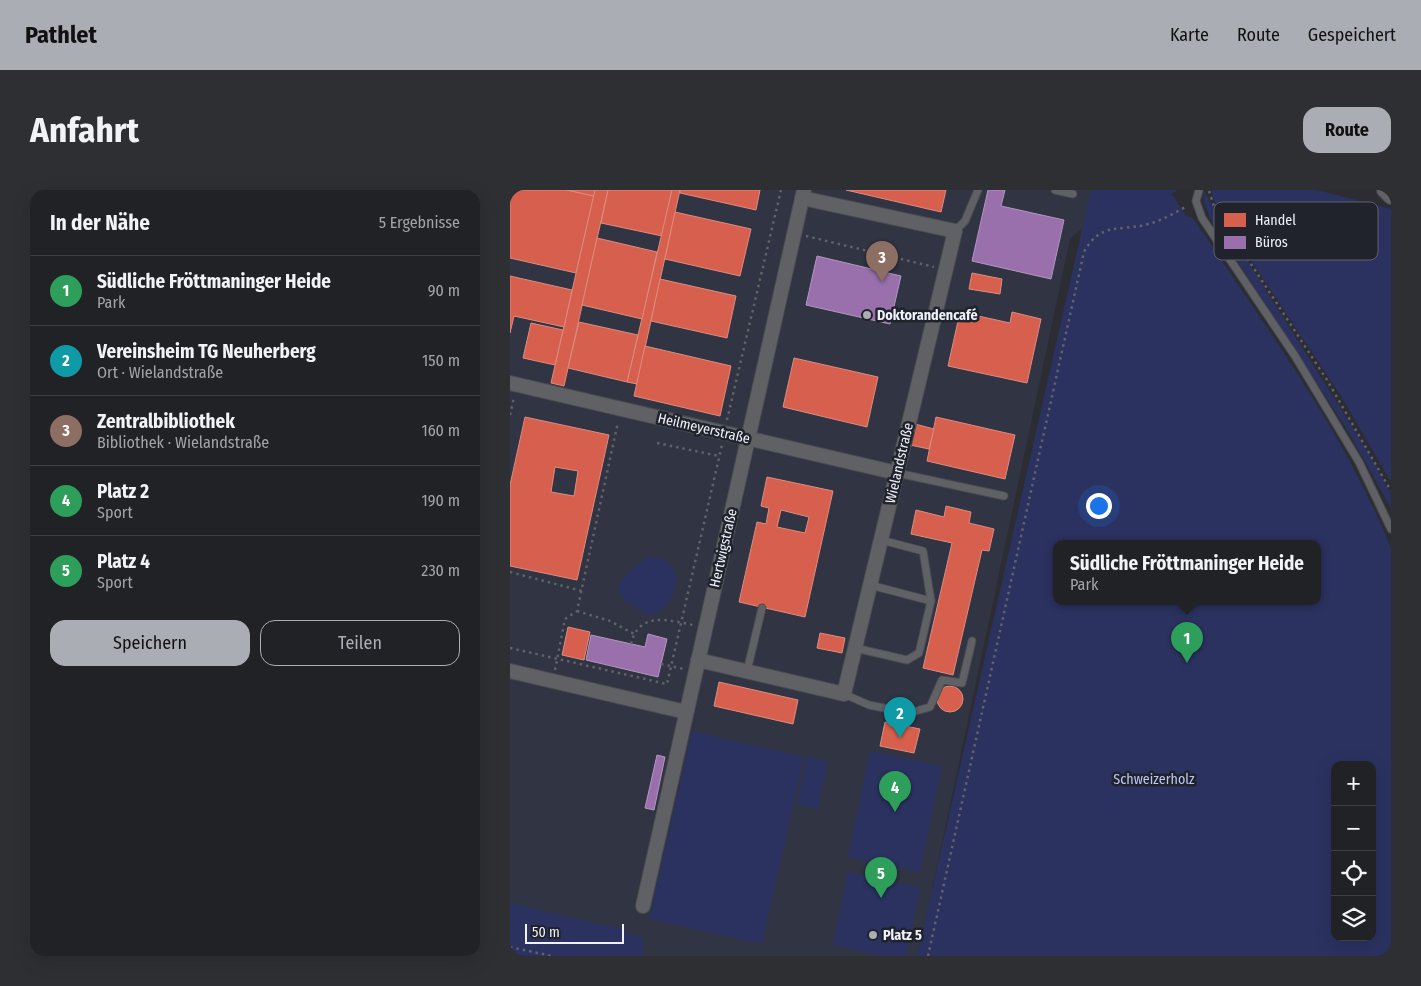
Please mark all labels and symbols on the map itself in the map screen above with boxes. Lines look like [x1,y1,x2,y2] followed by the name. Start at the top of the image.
[1214,202,1378,260] legend
[1255,212,1296,229] text: Handel
[1255,234,1288,251] text: Büros
[866,241,898,282] pin: 3
[877,307,978,324] place label: Doktorandencafé
[861,309,873,321] marker: Doktorandencafé
[656,410,752,447] street label: Heilmeyerstraße
[882,421,917,505] street label: Wielandstraße
[1086,493,1112,519] your location
[706,507,741,589] street label: Hertwigstraße
[1171,622,1203,663] pin: 1
[884,697,916,738] pin: 2
[879,771,911,812] pin: 4
[1113,771,1195,788] park label: Schweizerholz
[865,857,897,898] pin: 5
[525,921,624,944] scale bar
[883,927,922,944] place label: Platz 5
[867,929,879,941] marker: Platz 5

